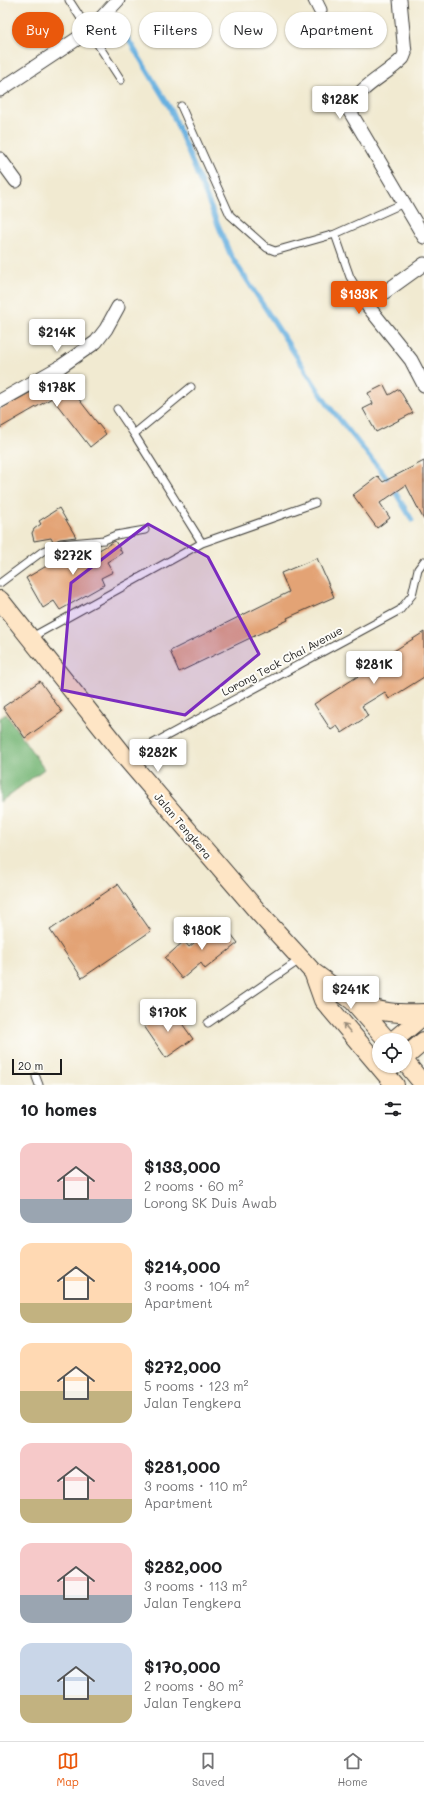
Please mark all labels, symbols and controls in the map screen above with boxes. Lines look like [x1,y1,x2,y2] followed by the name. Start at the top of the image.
[12,12,64,48] chip: Buy
[72,12,131,48] chip: Rent
[139,12,212,48] chip: Filters
[220,12,277,48] chip: New
[285,12,387,48] chip: Apartment
[312,86,368,120] pin: $128K
[321,90,359,107] text: $128K
[331,281,387,315] pin: $133K
[340,285,378,302] text: $133K
[29,319,85,353] pin: $214K
[38,323,76,340] text: $214K
[29,374,85,408] pin: $178K
[38,378,76,395] text: $178K
[45,542,101,576] pin: $272K
[54,546,92,563] text: $272K
[219,622,345,699] street label: Lorong Teck Chai Avenue
[346,651,402,685] pin: $281K
[355,655,393,672] text: $281K
[130,739,186,773] pin: $282K
[138,743,178,760] text: $282K
[151,789,216,862] street label: Jalan Tengkera
[174,917,230,951] pin: $180K
[183,921,221,938] text: $180K
[323,976,379,1010] pin: $241K
[332,980,370,997] text: $241K
[140,999,196,1033] pin: $170K
[149,1003,187,1020] text: $170K
[342,1023,351,1033] one-way arrow
[372,1033,412,1073] map controls
[372,1033,412,1073] button: locate
[12,1057,62,1076] scale bar
[18,1058,43,1073] text: 20 m
[20,1098,97,1120] text: 10 homes
[382,1098,404,1120] icon: filters
[144,1155,220,1177] text: $133,000
[52,1159,100,1207] icon: home
[144,1177,243,1194] text: 2 rooms · 60 m²
[144,1194,277,1211] text: Lorong SK Duis Awab
[144,1255,220,1277] text: $214,000
[52,1259,100,1307] icon: home
[144,1277,249,1294] text: 3 rooms · 104 m²
[144,1294,213,1311] text: Apartment
[144,1355,221,1377] text: $272,000
[52,1359,100,1407] icon: home
[144,1377,248,1394] text: 5 rooms · 123 m²
[144,1394,242,1411] text: Jalan Tengkera
[144,1455,220,1477] text: $281,000
[52,1459,100,1507] icon: home
[144,1477,247,1494] text: 3 rooms · 110 m²
[144,1494,213,1511] text: Apartment
[144,1555,222,1577] text: $282,000
[52,1559,100,1607] icon: home
[144,1577,247,1594] text: 3 rooms · 113 m²
[144,1594,242,1611] text: Jalan Tengkera
[144,1655,220,1677] text: $170,000
[52,1659,100,1707] icon: home
[144,1677,243,1694] text: 2 rooms · 80 m²
[144,1694,242,1711] text: Jalan Tengkera
[56,1750,79,1789] tab: Map
[192,1750,225,1789] tab: Saved
[338,1750,367,1789] tab: Home

